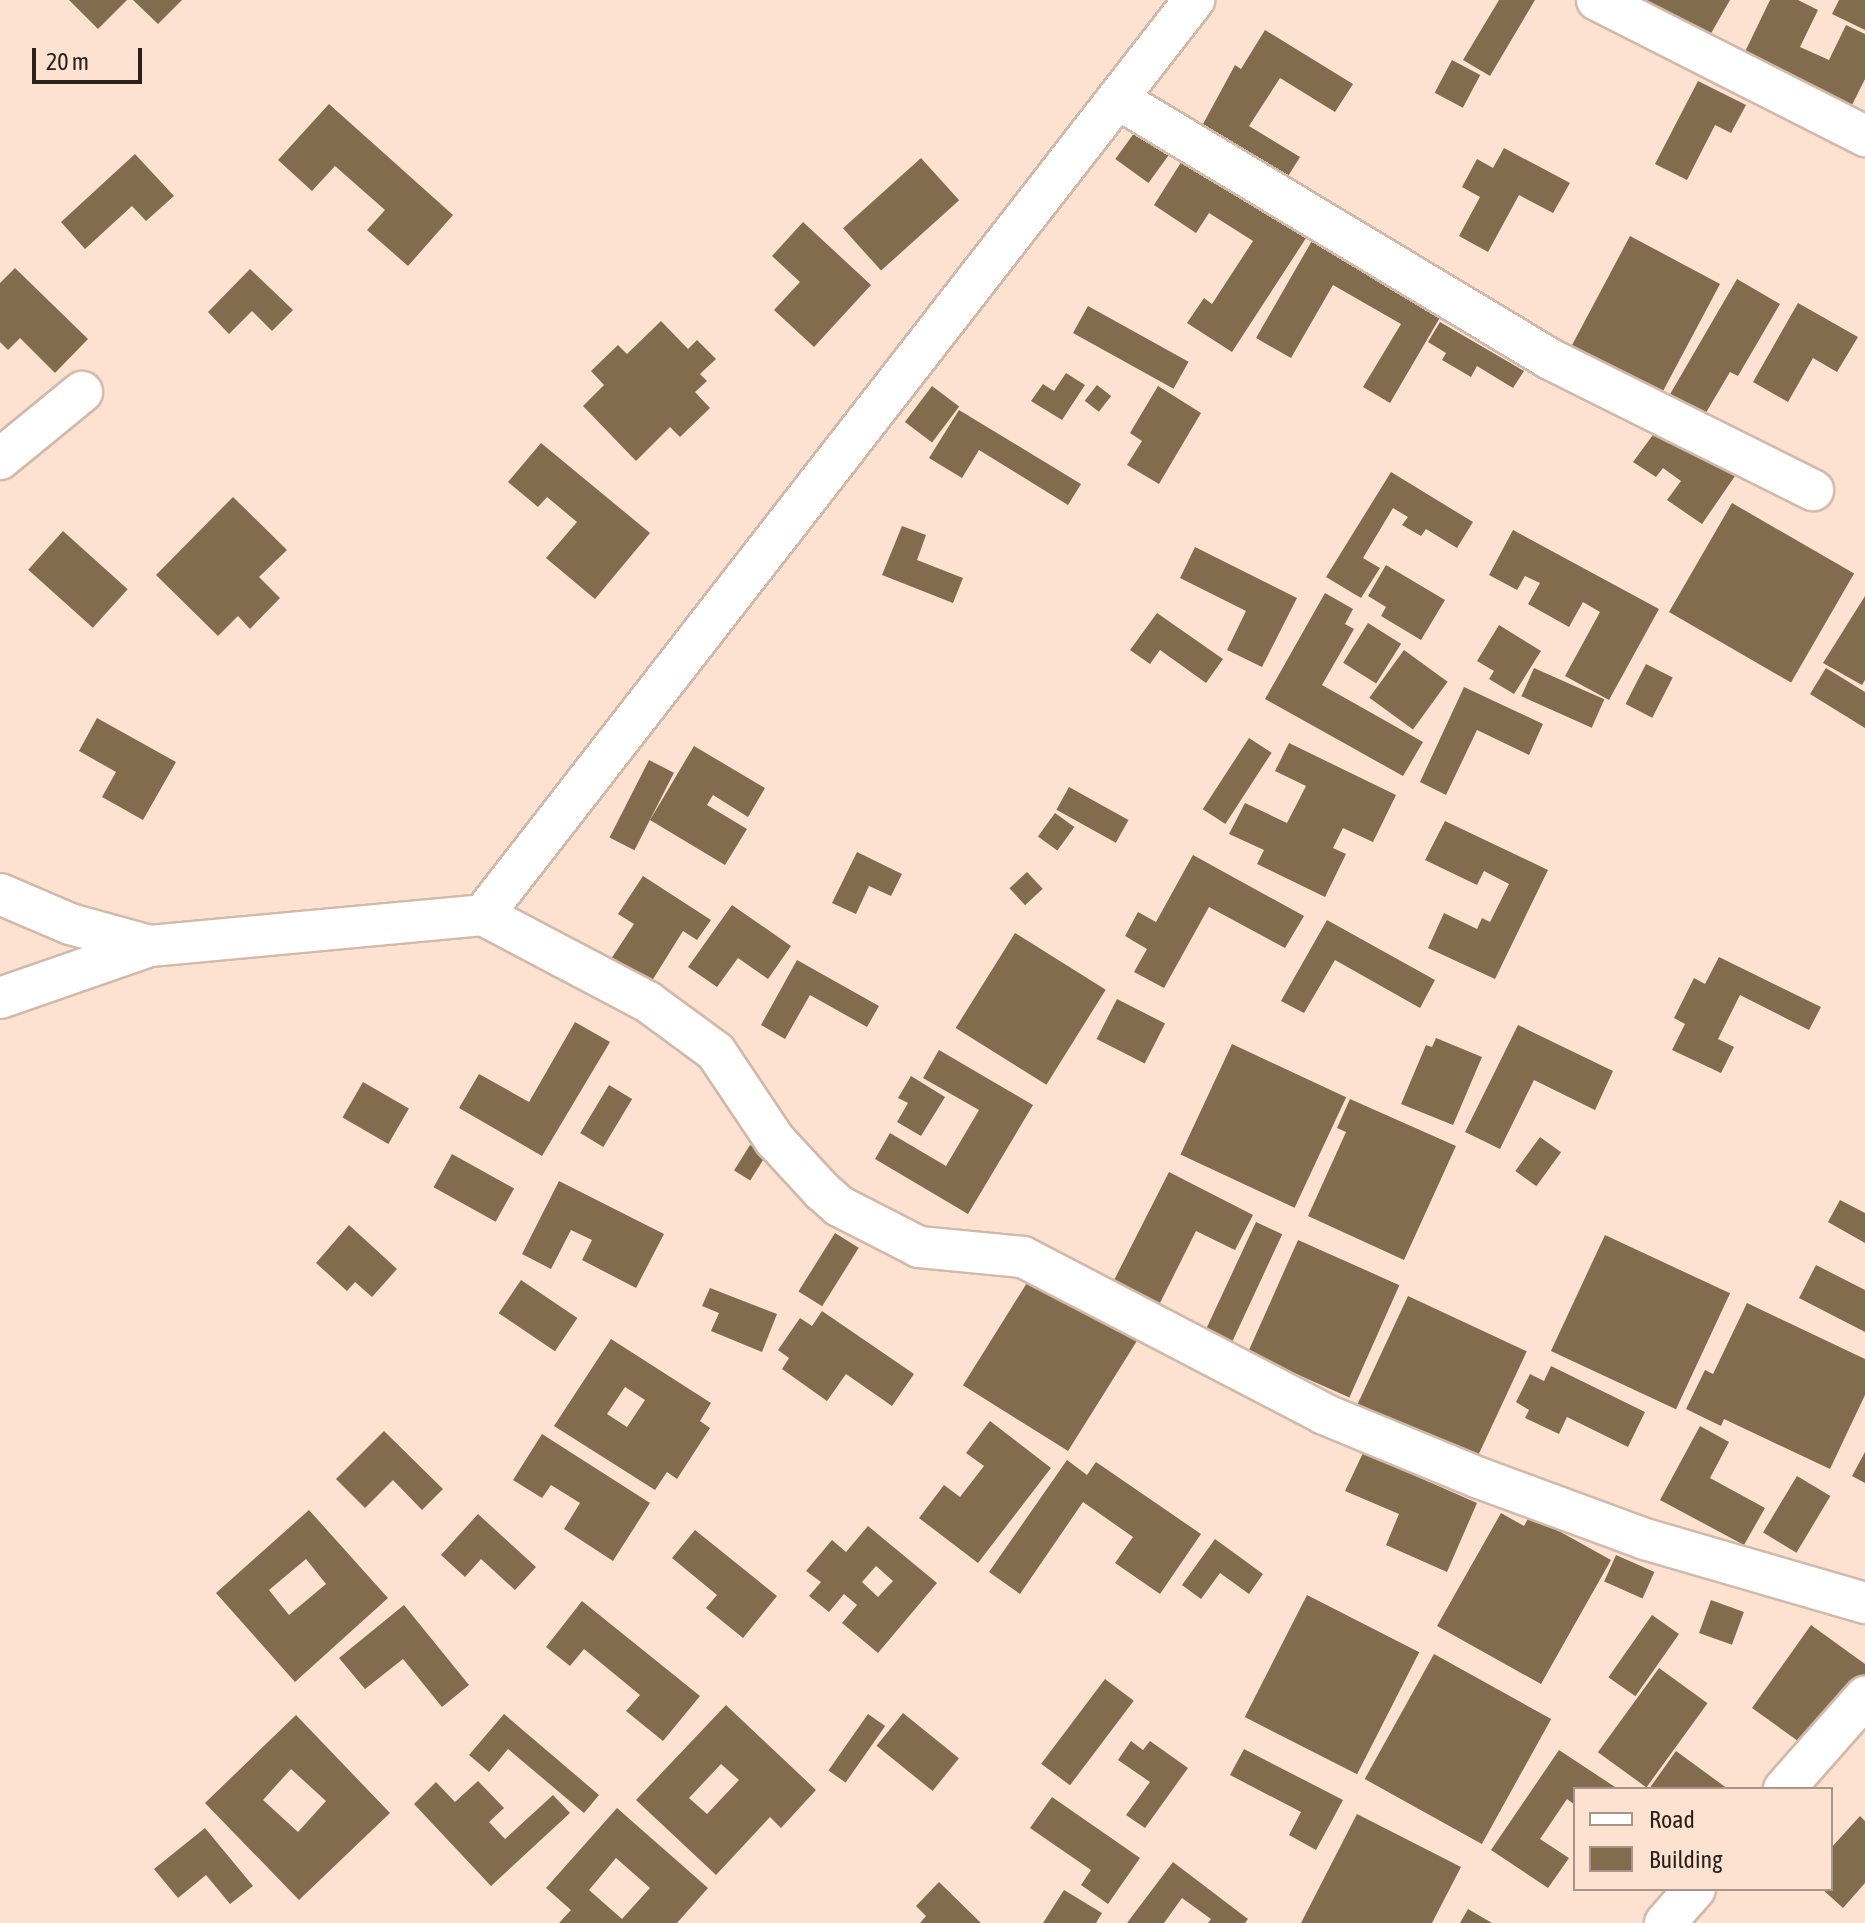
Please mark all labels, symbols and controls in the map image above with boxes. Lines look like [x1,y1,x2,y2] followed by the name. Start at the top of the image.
[36,32,146,82] scale bar
[46,48,89,75] text: 20 m
[1573,1787,1833,1891] legend
[1649,1806,1695,1833] text: Road
[1649,1846,1722,1873] text: Building

